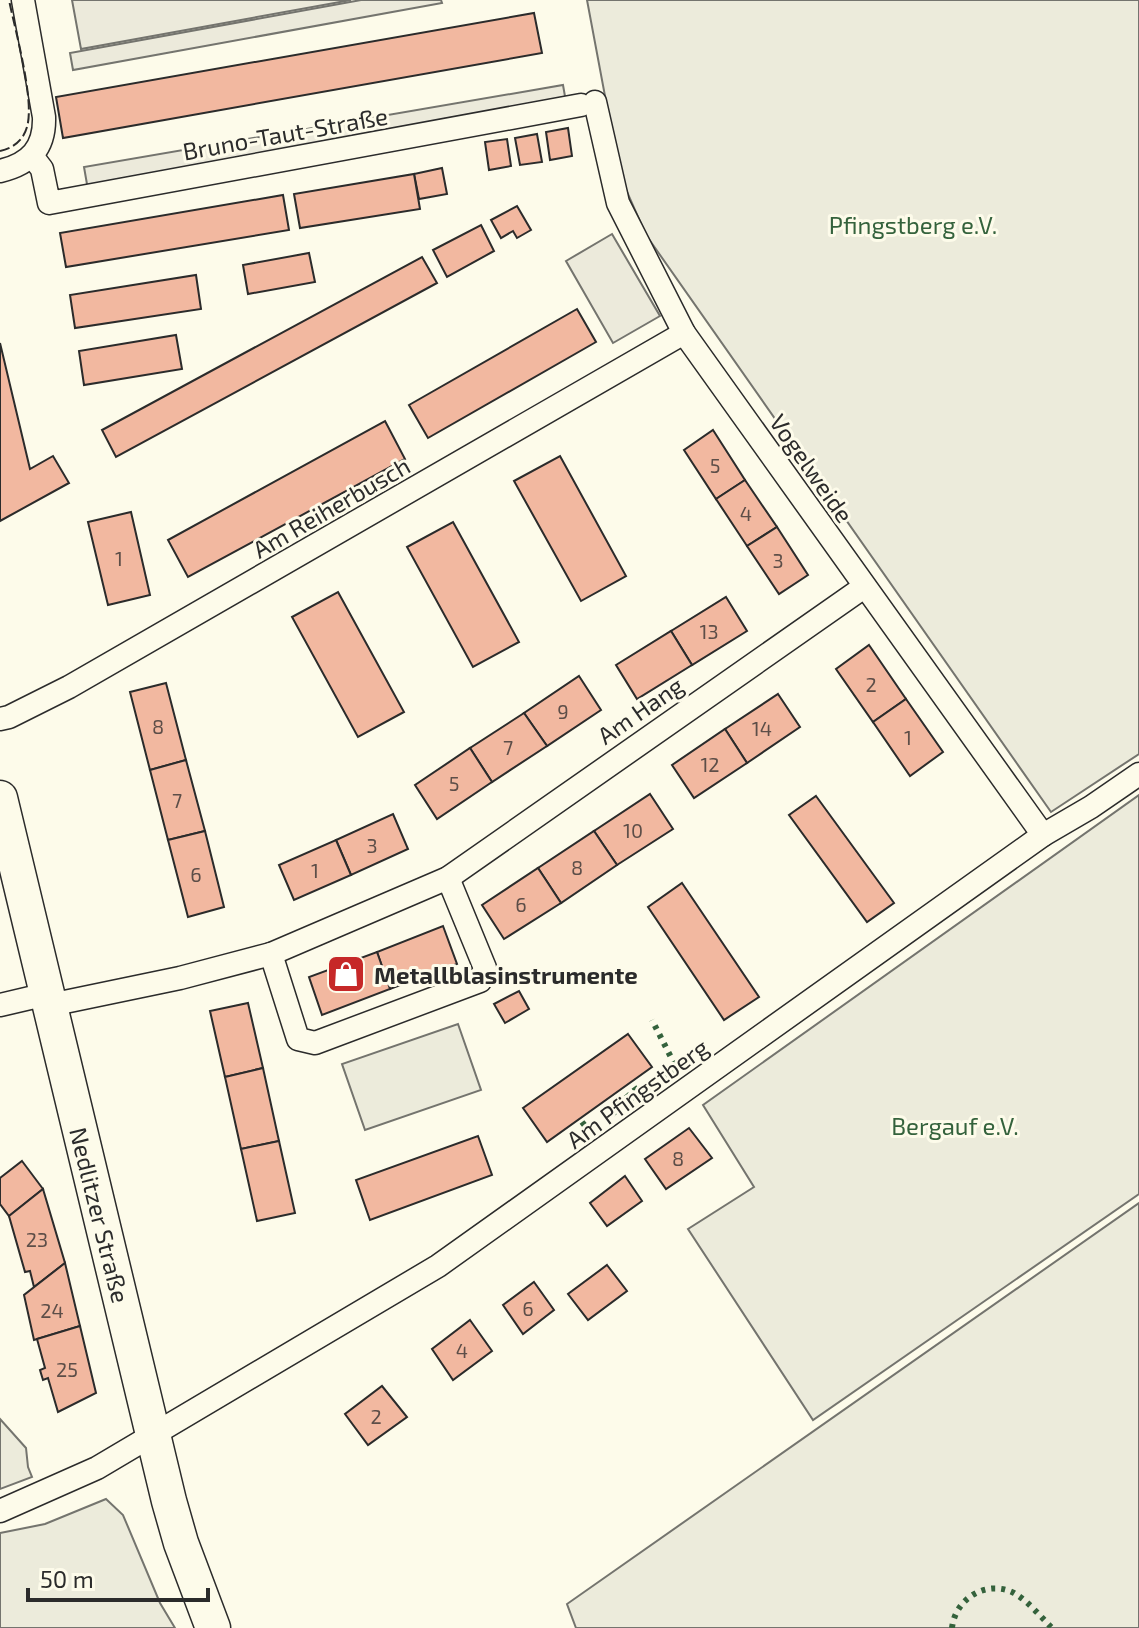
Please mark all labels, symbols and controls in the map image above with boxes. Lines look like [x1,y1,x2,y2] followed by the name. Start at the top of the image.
[180,101,390,165] street label: Bruno-Taut-Straße
[829,210,997,239] park label: Pfingstberg e.V.
[764,408,860,528] street label: Vogelweide
[247,450,415,564] street label: Am Reiherbusch
[710,453,720,477] house number: 5
[740,501,752,525] house number: 4
[115,546,123,570] house number: 1
[772,548,784,572] house number: 3
[699,619,719,643] house number: 13
[592,670,688,750] street label: Am Hang
[865,672,877,696] house number: 2
[557,699,569,723] house number: 9
[152,714,164,738] house number: 8
[752,716,772,740] house number: 14
[904,725,912,749] house number: 1
[503,735,513,759] house number: 7
[700,752,720,776] house number: 12
[449,771,459,795] house number: 5
[172,788,182,812] house number: 7
[623,818,643,842] house number: 10
[366,833,378,857] house number: 3
[571,855,583,879] house number: 8
[311,858,319,882] house number: 1
[190,862,202,886] house number: 6
[515,892,527,916] house number: 6
[325,953,367,995] shop icon: Metallblasinstrumente
[374,960,638,989] place label: Metallblasinstrumente
[560,1032,714,1154] street label: Am Pfingstberg
[891,1111,1019,1140] park label: Bergauf e.V.
[64,1124,136,1306] street label: Nedlitzer Straße
[672,1146,684,1170] house number: 8
[26,1227,48,1251] house number: 23
[522,1296,534,1320] house number: 6
[40,1298,64,1322] house number: 24
[456,1338,468,1362] house number: 4
[56,1357,78,1381] house number: 25
[370,1404,382,1428] house number: 2
[28,1552,208,1602] scale bar
[40,1564,94,1593] text: 50 m

